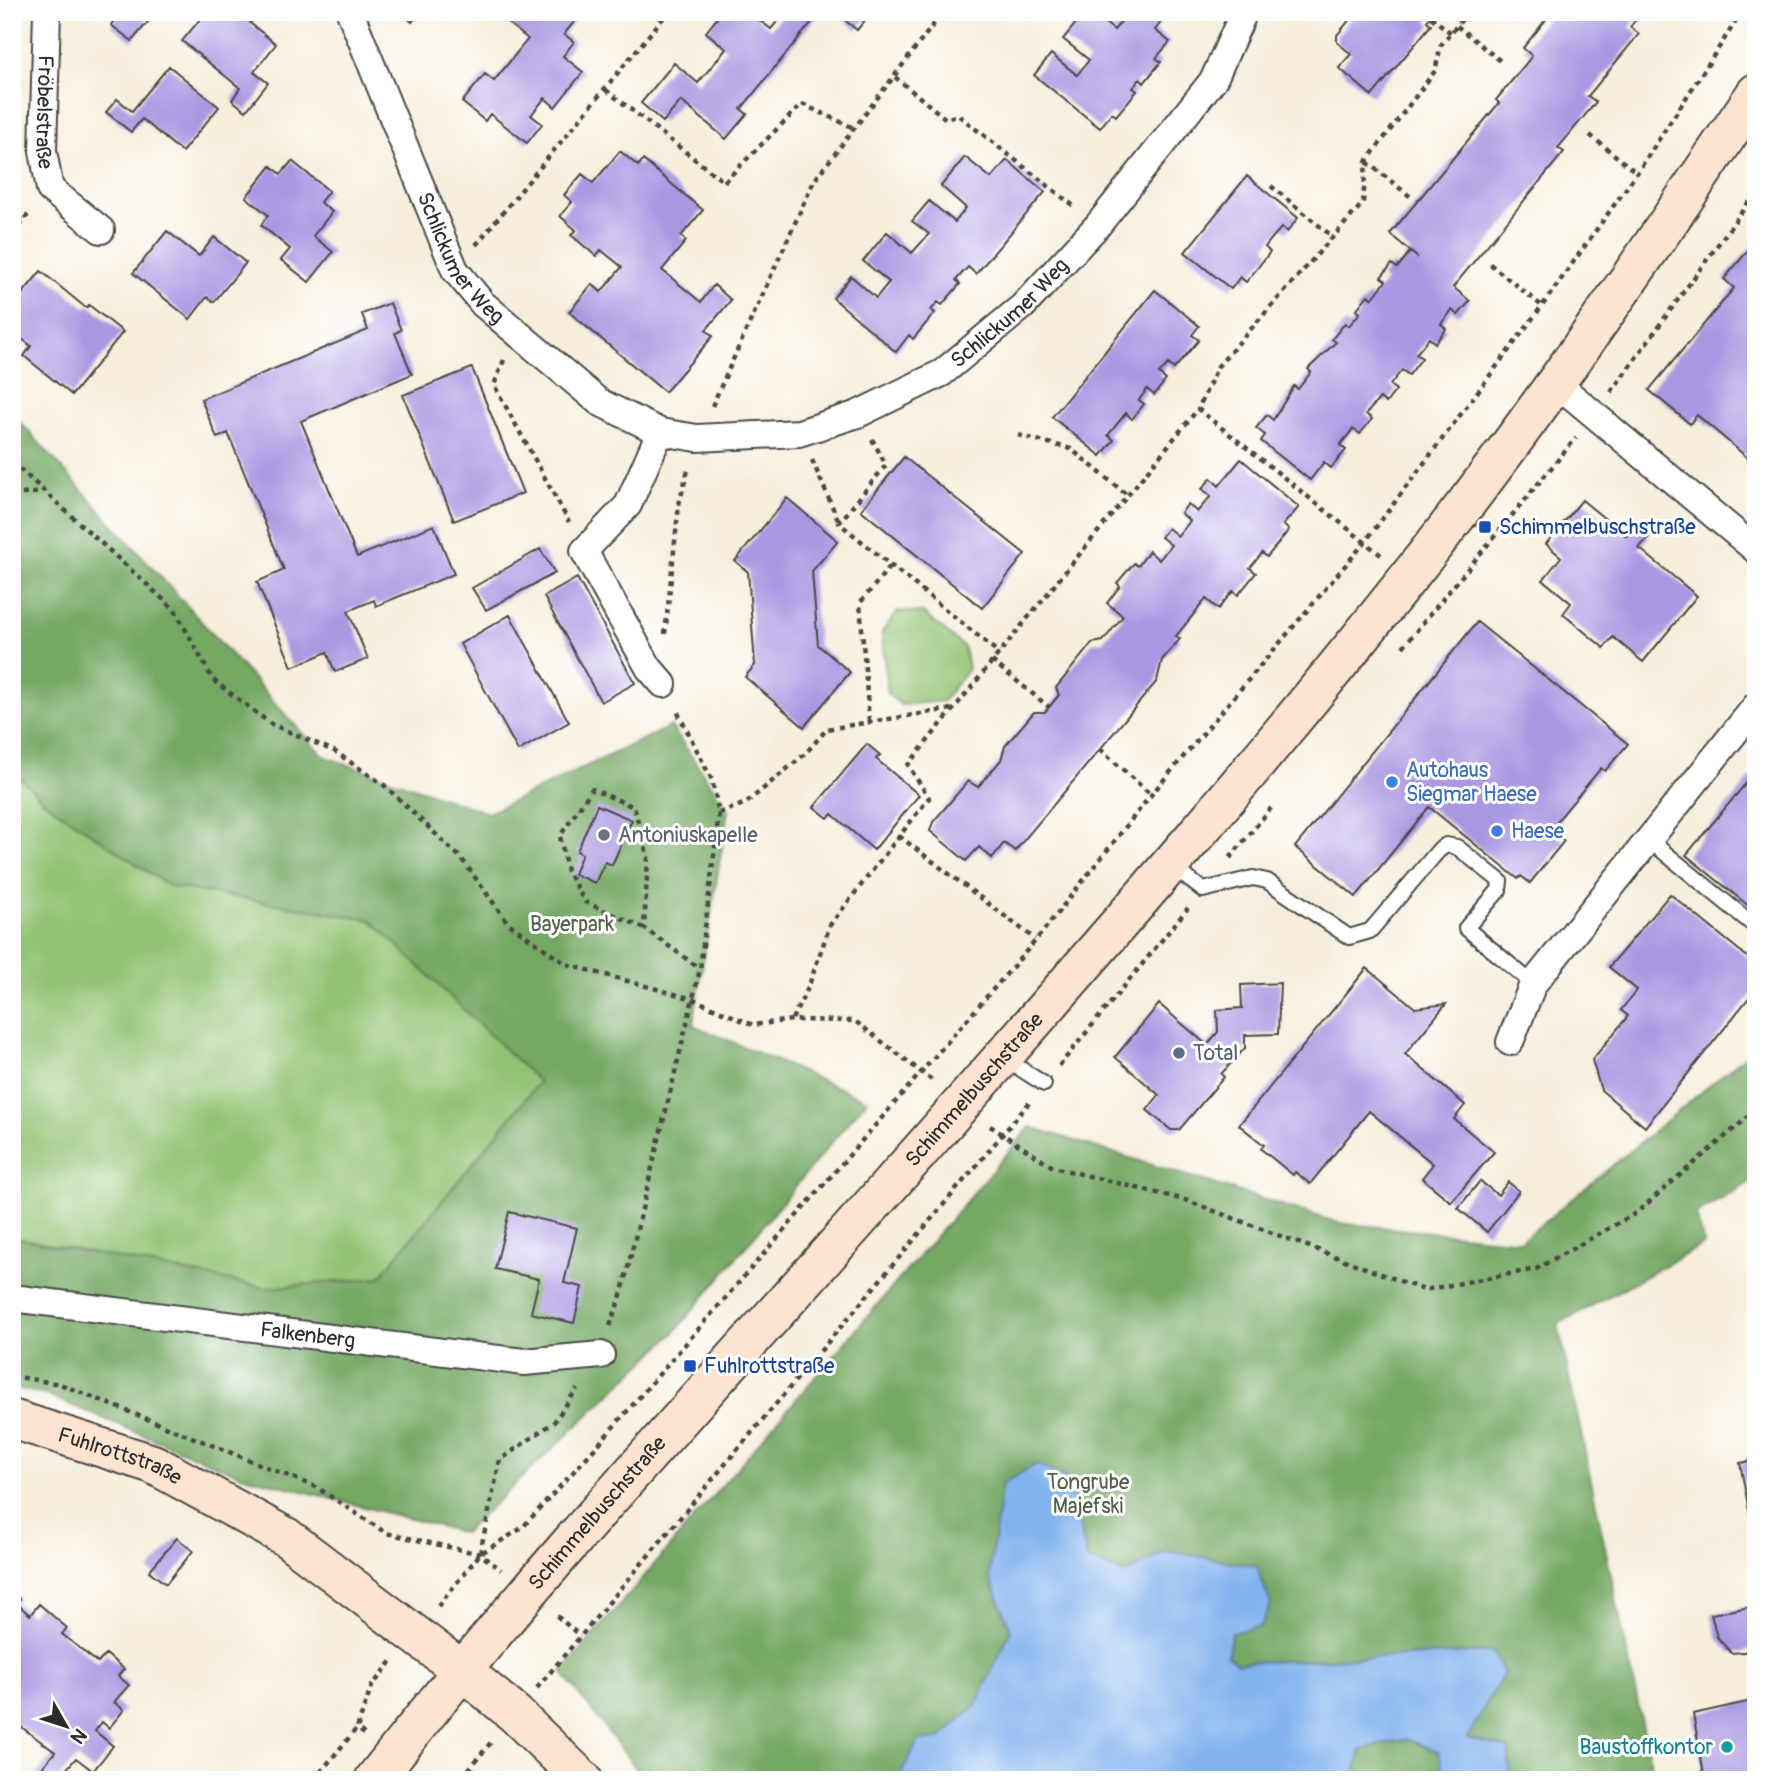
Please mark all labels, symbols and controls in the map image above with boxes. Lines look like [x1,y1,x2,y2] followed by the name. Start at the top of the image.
[29,54,60,172] street label: Fröbelstraße
[411,188,510,330] street label: Schlickumer Weg
[945,252,1074,374] street label: Schlickumer Weg
[1499,514,1696,541] place label: Schimmelbuschstraße
[1477,519,1493,535] marker: Schimmelbuschstraße
[1406,757,1537,808] place label: Autohaus Siegmar Haese
[1384,774,1400,790] marker: Autohaus Siegmar Haese
[1511,818,1565,845] place label: Haese
[618,822,758,849] place label: Antoniuskapelle
[1489,823,1505,839] marker: Haese
[596,827,612,843] marker: Antoniuskapelle
[530,911,614,938] park label: Bayerpark
[899,1006,1050,1172] street label: Schimmelbuschstraße
[1193,1040,1238,1067] place label: Total
[1171,1045,1187,1061] marker: Total
[259,1316,357,1354] street label: Falkenberg
[704,1353,835,1380] place label: Fuhlrottstraße
[682,1358,698,1374] marker: Fuhlrottstraße
[54,1421,187,1491] street label: Fuhlrottstraße
[522,1430,673,1596] street label: Schimmelbuschstraße
[1047,1469,1130,1520] park label: Tongrube Majefski
[32,1690,102,1760] north arrow
[65,1724,92,1749] text: N
[1580,1734,1713,1761] place label: Baustoffkontor
[1719,1739,1735,1755] marker: Baustoffkontor

